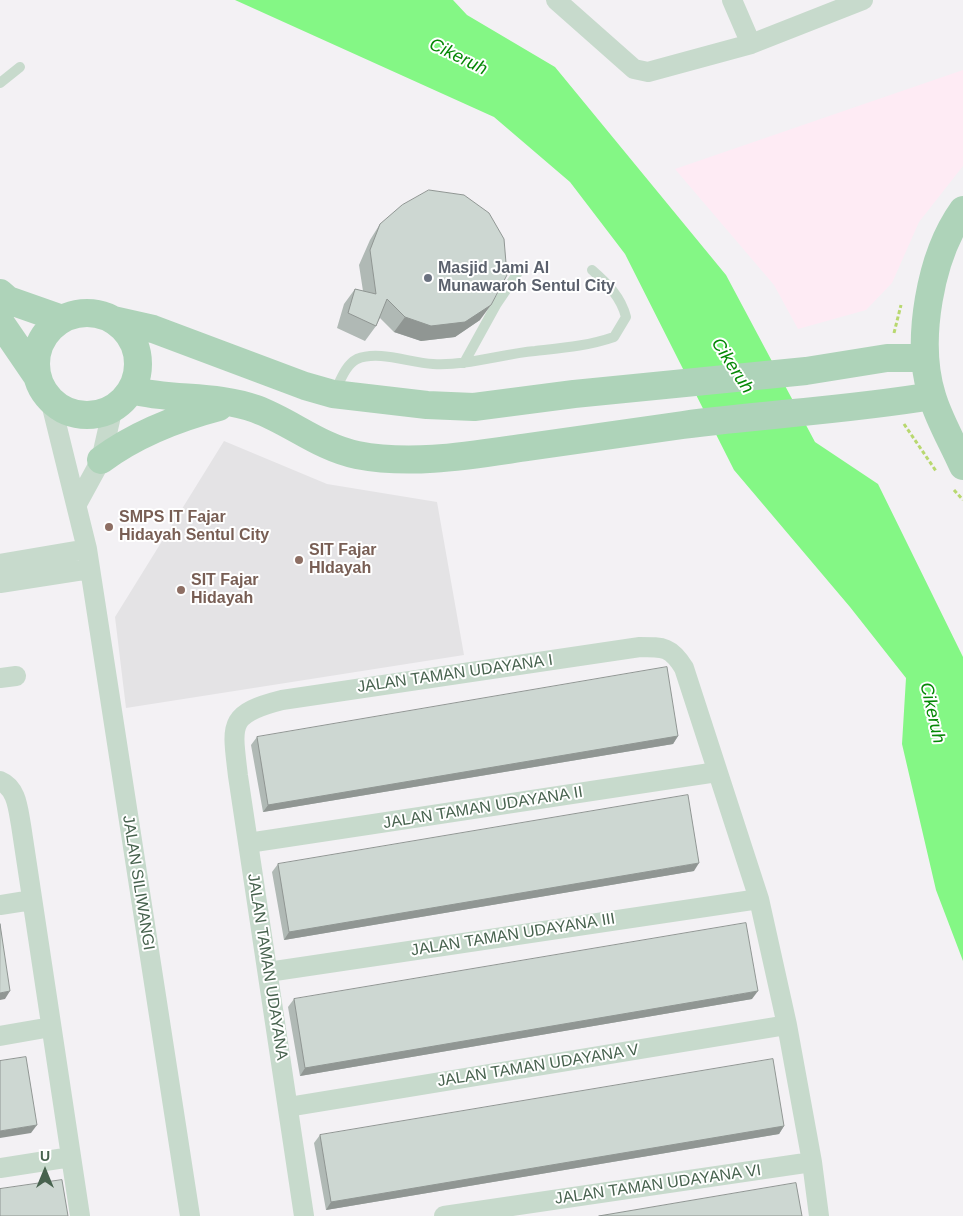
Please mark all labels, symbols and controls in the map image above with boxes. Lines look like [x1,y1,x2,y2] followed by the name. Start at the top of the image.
[425,34,491,80] water label: Cikeruh
[438,259,615,297] place label: Masjid Jami Al Munawaroh Sentul City
[422,272,434,284] marker: Masjid Jami Al Munawaroh Sentul City
[706,334,758,398] water label: Cikeruh
[119,508,269,546] place label: SMPS IT Fajar Hidayah Sentul City
[103,521,115,533] marker: SMPS IT Fajar Hidayah Sentul City
[309,541,377,579] place label: SIT Fajar HIdayah
[293,554,305,566] marker: SIT Fajar HIdayah
[191,571,259,609] place label: SIT Fajar Hidayah
[175,584,187,596] marker: SIT Fajar Hidayah
[356,651,554,697] street label: JALAN TAMAN UDAYANA I
[915,680,949,746] water label: Cikeruh
[382,783,584,833] street label: JALAN TAMAN UDAYANA II
[118,814,158,952] street label: JALAN SILIWANGI
[243,872,291,1062] street label: JALAN TAMAN UDAYANA
[410,909,616,961] street label: JALAN TAMAN UDAYANA III
[436,1041,640,1091] street label: JALAN TAMAN UDAYANA V
[20,1146,70,1196] north arrow
[40,1148,50,1164] text: U
[554,1161,762,1209] street label: JALAN TAMAN UDAYANA VI

